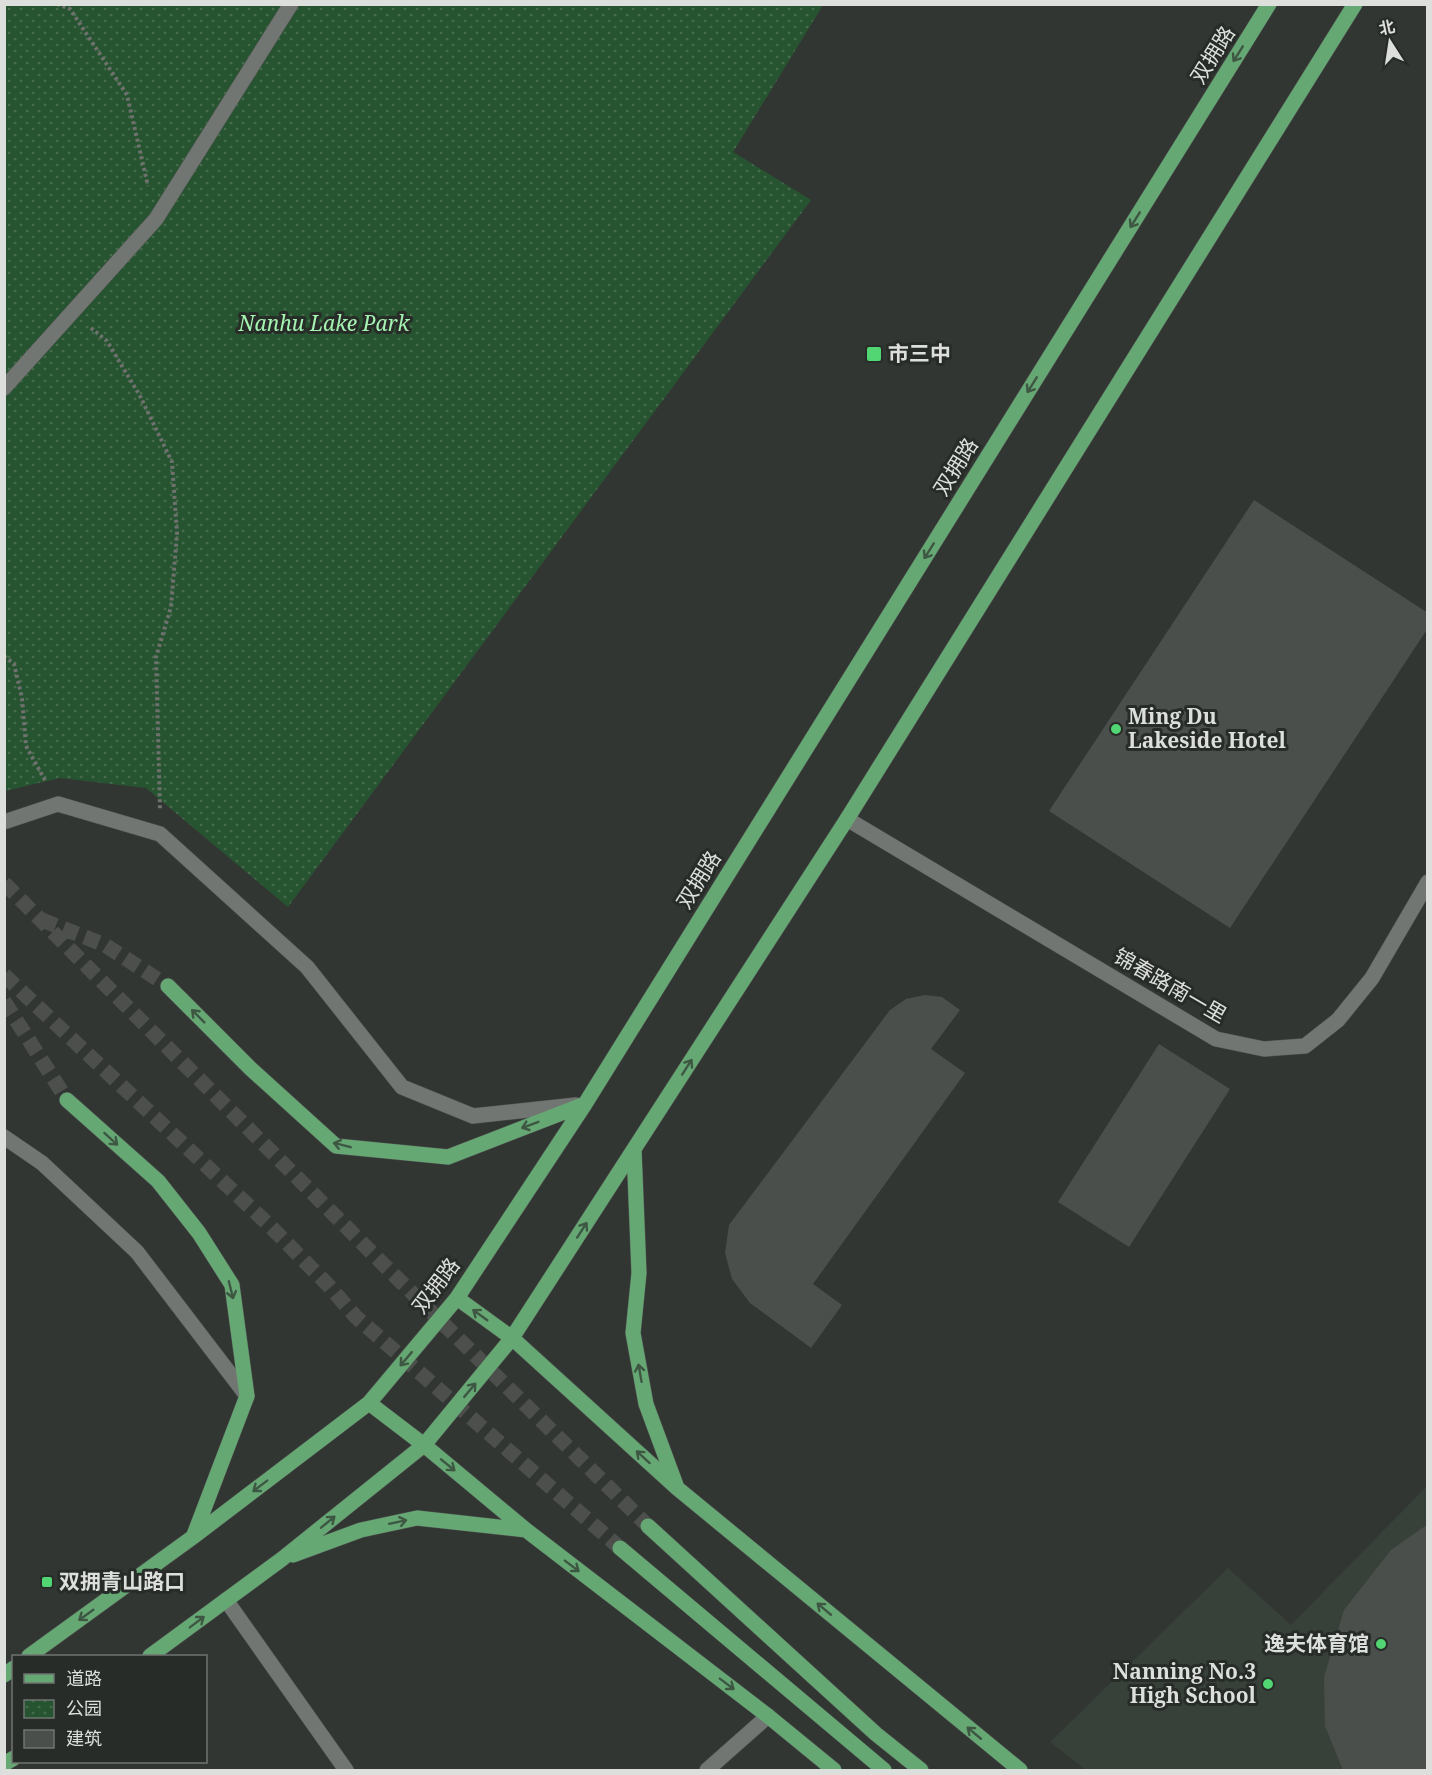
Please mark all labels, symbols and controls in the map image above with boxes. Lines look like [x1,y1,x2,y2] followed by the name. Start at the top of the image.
[1360,12,1420,72] north arrow
[1377,15,1397,40] text: 北
[1184,20,1241,89] street label: 双拥路
[1232,45,1244,62] one-way arrow
[1129,211,1141,228] one-way arrow
[238,309,411,337] park label: Nanhu Lake Park
[888,339,951,367] place label: 市三中
[865,345,883,363] marker: 市三中
[1026,376,1038,393] one-way arrow
[927,432,984,501] street label: 双拥路
[923,542,935,559] one-way arrow
[1128,702,1287,754] place label: Ming Du Lakeside Hotel
[1109,722,1123,736] marker: Ming Du Lakeside Hotel
[670,845,727,914] street label: 双拥路
[1109,942,1232,1029] street label: 锦春路南一里
[191,1009,206,1024] one-way arrow
[681,1058,694,1075] one-way arrow
[521,1120,540,1131] one-way arrow
[103,1132,118,1146] one-way arrow
[333,1139,352,1151] one-way arrow
[575,1222,588,1239] one-way arrow
[405,1252,465,1319] street label: 双拥路
[226,1280,238,1299] one-way arrow
[472,1309,488,1322] one-way arrow
[399,1351,413,1366] one-way arrow
[634,1363,645,1383] one-way arrow
[463,1382,476,1398] one-way arrow
[636,1450,651,1464] one-way arrow
[440,1458,456,1471] one-way arrow
[252,1480,268,1492] one-way arrow
[319,1516,335,1529] one-way arrow
[387,1516,407,1527] one-way arrow
[564,1559,580,1572] one-way arrow
[59,1567,185,1595] place label: 双拥青山路口
[40,1575,54,1589] marker: 双拥青山路口
[817,1602,832,1616] one-way arrow
[79,1609,95,1621] one-way arrow
[188,1615,204,1628] one-way arrow
[1264,1629,1369,1657] place label: 逸夫体育馆
[1374,1637,1388,1651] marker: 逸夫体育馆
[12,1655,207,1763] legend
[1113,1657,1257,1709] place label: Nanning No.3 High School
[66,1666,102,1690] text: 道路
[1261,1677,1275,1691] marker: Nanning No.3 High School
[719,1678,735,1691] one-way arrow
[66,1696,102,1720] text: 公园
[66,1726,102,1750] text: 建筑
[967,1727,983,1740] one-way arrow

